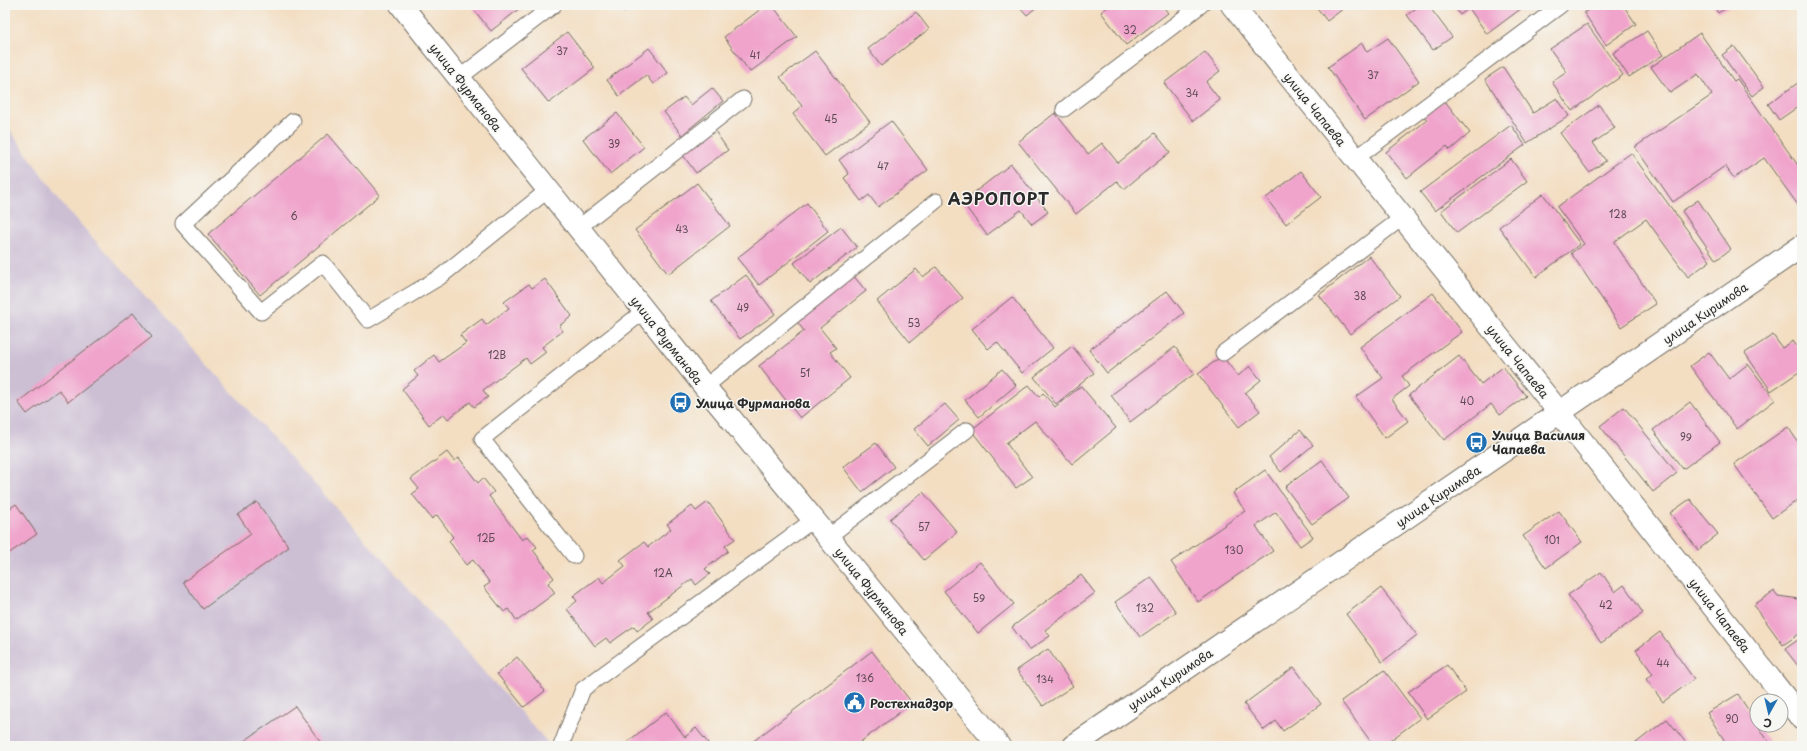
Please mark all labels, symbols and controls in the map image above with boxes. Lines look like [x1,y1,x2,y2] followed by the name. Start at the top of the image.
[1123,22,1137,37] house number: 32
[426,39,507,136] street label: улица Фурманова
[556,43,569,58] house number: 37
[750,47,760,62] house number: 41
[1367,67,1380,82] house number: 37
[1280,68,1351,150] street label: улица Чапаева
[1185,85,1199,100] house number: 34
[825,111,837,126] house number: 45
[608,136,620,151] house number: 39
[877,158,890,173] house number: 47
[948,186,1050,210] district label: АЭРОПОРТ
[1609,206,1627,221] house number: 128
[290,208,298,223] house number: 6
[676,221,689,236] house number: 43
[1659,277,1752,348] street label: улица Киримова
[1354,288,1366,303] house number: 38
[627,292,708,389] street label: улица Фурманова
[737,300,749,315] house number: 49
[908,315,920,330] house number: 53
[1483,320,1554,402] street label: улица Чапаева
[488,347,506,362] house number: 12В
[800,365,810,380] house number: 51
[667,390,693,416] bus stop icon: Улица Фурманова
[1460,393,1474,408] house number: 40
[695,394,810,412] place label: Улица Фурманова
[1491,426,1585,458] place label: Улица Василия Чапаева
[1463,429,1489,455] bus stop icon: Улица Василия Чапаева
[1680,429,1692,444] house number: 99
[1392,460,1485,531] street label: улица Киримова
[918,519,930,534] house number: 57
[477,530,496,545] house number: 12Б
[1544,532,1560,547] house number: 101
[1225,542,1243,557] house number: 130
[831,543,913,639] street label: улица Фурманова
[653,565,673,580] house number: 12А
[1685,574,1755,657] street label: улица Чапаева
[973,590,985,605] house number: 59
[1599,597,1613,612] house number: 42
[1136,600,1154,615] house number: 132
[1124,643,1217,714] street label: улица Киримова
[1656,655,1670,670] house number: 44
[856,670,874,685] house number: 136
[1036,671,1054,686] house number: 134
[841,690,867,716] public building icon: Ростехнадзор
[1749,693,1789,733] north arrow
[870,694,953,712] place label: Ростехнадзор
[1725,711,1739,726] house number: 90
[1762,714,1773,732] text: С

